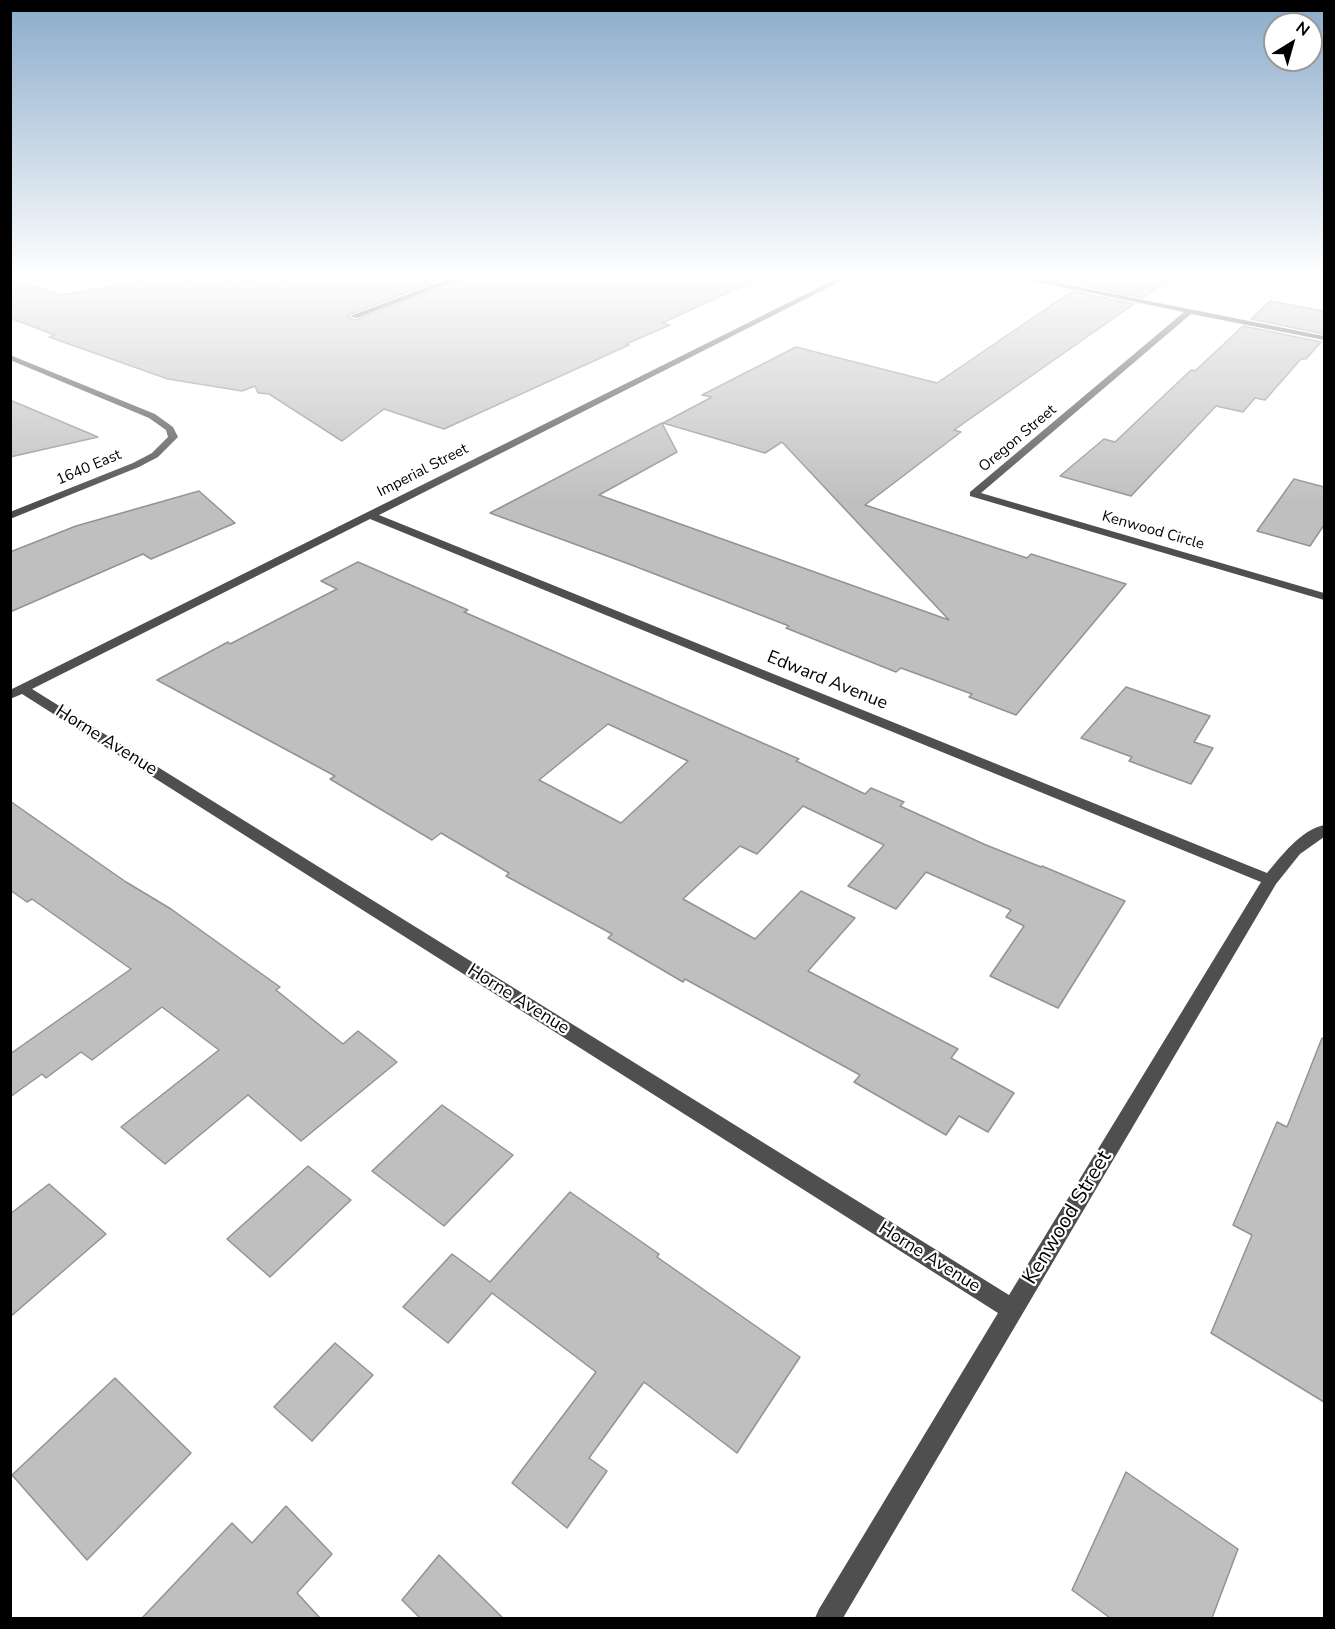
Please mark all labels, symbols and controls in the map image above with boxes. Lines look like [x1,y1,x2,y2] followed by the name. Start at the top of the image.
[1263,12,1323,72] north arrow
[1291,17,1314,42] text: N
[976,402,1060,476] street label: Oregon Street
[375,440,471,502] street label: Imperial Street
[54,446,124,490] street label: 1640 East
[1100,508,1206,554] street label: Kenwood Circle
[764,647,890,715] street label: Edward Avenue
[51,701,161,781] street label: Horne Avenue
[463,960,573,1040] street label: Horne Avenue
[1018,1147,1118,1289] street label: Kenwood Street
[874,1218,984,1298] street label: Horne Avenue

